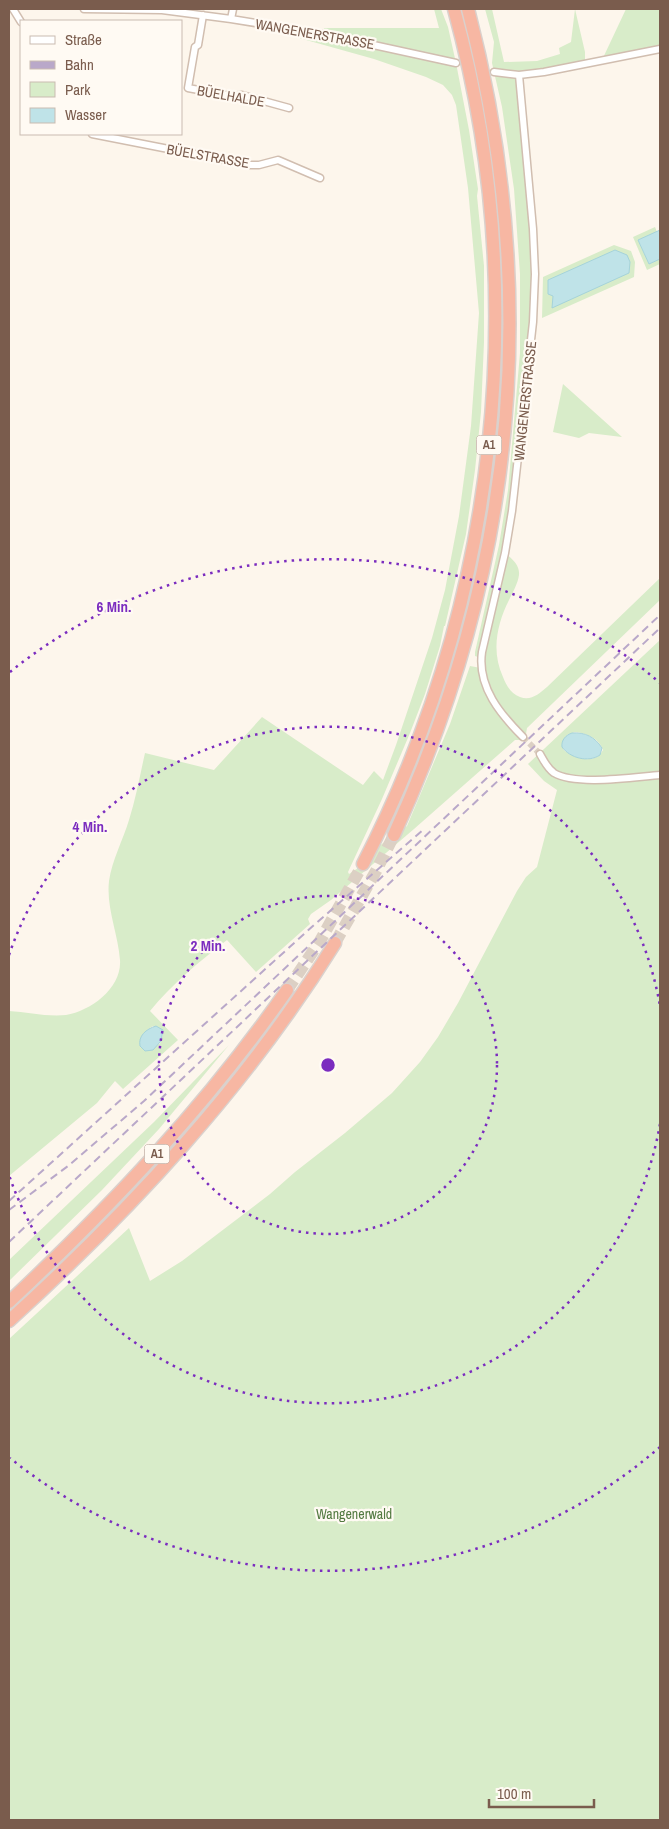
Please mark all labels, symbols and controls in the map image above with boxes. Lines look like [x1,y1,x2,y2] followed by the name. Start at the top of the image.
[254,15,376,53] street label: WANGENERSTRASSE
[20,20,182,135] legend
[65,29,102,50] text: Straße
[65,54,94,75] text: Bahn
[65,79,91,100] text: Park
[196,81,266,111] street label: BÜELHALDE
[65,104,106,125] text: Wasser
[165,140,251,172] street label: BÜELSTRASSE
[510,340,540,462] street label: WANGENERSTRASSE
[476,436,502,454] road number: A1
[97,596,131,617] text: 6 Min.
[73,816,107,837] text: 4 Min.
[191,935,225,956] text: 2 Min.
[319,1056,337,1074] centre of rings
[144,1144,170,1164] road number: A1
[316,1505,392,1523] park label: Wangenerwald
[489,1776,594,1808] scale bar
[497,1783,531,1804] text: 100 m

